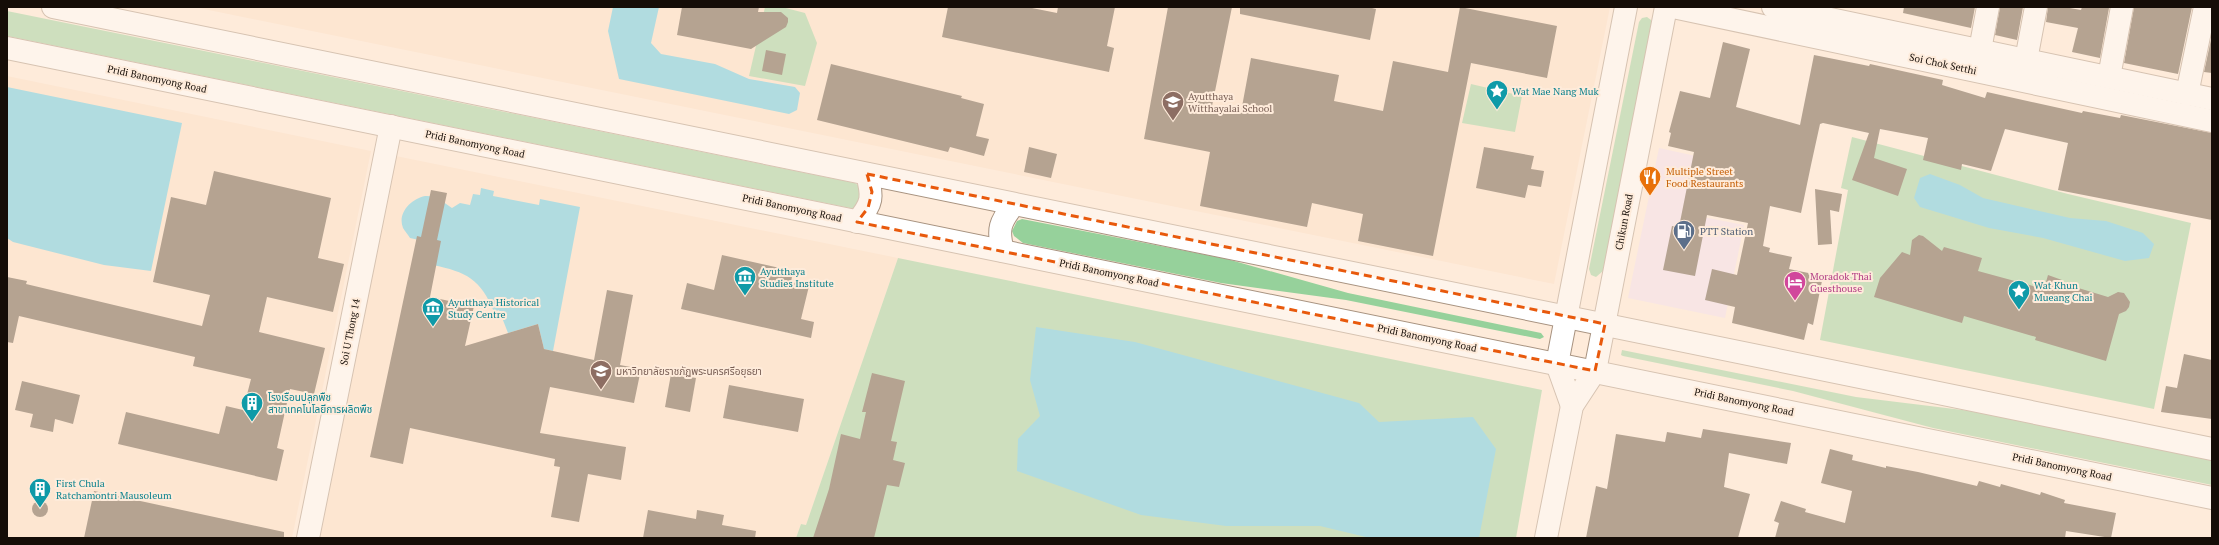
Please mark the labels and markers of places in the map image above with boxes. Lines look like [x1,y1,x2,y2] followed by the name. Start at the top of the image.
[1484,78,1510,111] place icon: Wat Mae Nang Muk
[1512,85,1599,98] place label: Wat Mae Nang Muk
[1160,89,1186,122] school or university icon: Ayutthaya Witthayalai School
[1188,90,1272,115] place label: Ayutthaya Witthayalai School
[1637,164,1663,197] restaurant icon: Multiple Street Food Restaurants
[1666,165,1743,190] place label: Multiple Street Food Restaurants
[1671,218,1697,251] fuel station icon: PTT Station
[1700,225,1753,238] place label: PTT Station
[732,264,758,297] museum icon: Ayutthaya Studies Institute
[760,265,834,290] place label: Ayutthaya Studies Institute
[1782,269,1808,302] hotel icon: Moradok Thai Guesthouse
[1810,270,1872,295] place label: Moradok Thai Guesthouse
[2006,278,2032,311] place icon: Wat Khun Mueang Chai
[2034,279,2093,304] place label: Wat Khun Mueang Chai
[420,295,446,328] museum icon: Ayutthaya Historical Study Centre
[448,296,539,321] place label: Ayutthaya Historical Study Centre
[588,358,614,391] school or university icon: มหาวิทยาลัยราชภัฏพระนครศรีอยุธยา
[616,365,762,378] place label: มหาวิทยาลัยราชภัฏพระนครศรีอยุธยา
[239,390,265,423] building icon: โรงเรือนปลูกพืช สาขาเทคโนโลยีการผลิตพืช
[268,391,372,416] place label: โรงเรือนปลูกพืช สาขาเทคโนโลยีการผลิตพืช
[27,476,53,509] building icon: First Chula Ratchamontri Mausoleum
[56,477,172,502] place label: First Chula Ratchamontri Mausoleum

